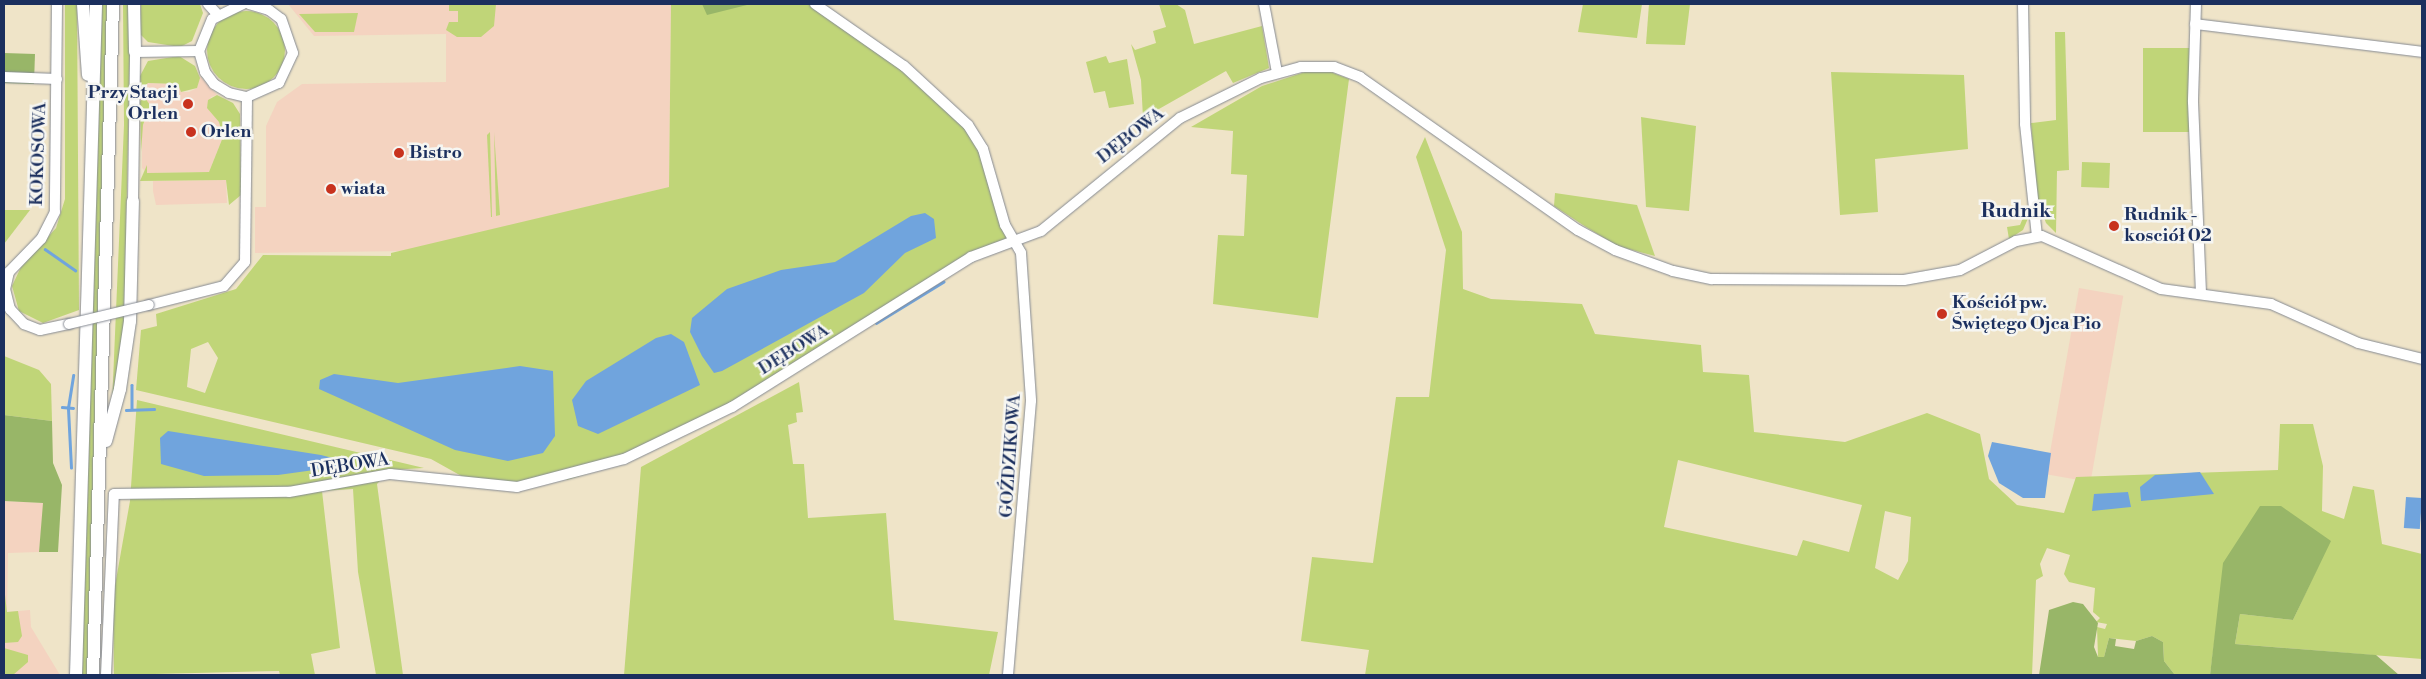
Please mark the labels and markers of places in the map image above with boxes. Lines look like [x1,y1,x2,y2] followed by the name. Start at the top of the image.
[88,83,178,126] place label: Przy Stacji Orlen
[182,98,194,110] marker: Przy Stacji Orlen
[201,121,251,143] place label: Orlen
[185,126,197,138] marker: Orlen
[409,142,462,164] place label: Bistro
[393,147,405,159] marker: Bistro
[341,178,386,200] place label: wiata
[325,183,337,195] marker: wiata
[2124,205,2212,248] place label: Rudnik - kosciół 02
[2108,220,2120,232] marker: Rudnik - kosciół 02
[1952,293,2101,336] place label: Kościół pw. Świętego Ojca Pio
[1936,308,1948,320] marker: Kościół pw. Świętego Ojca Pio

